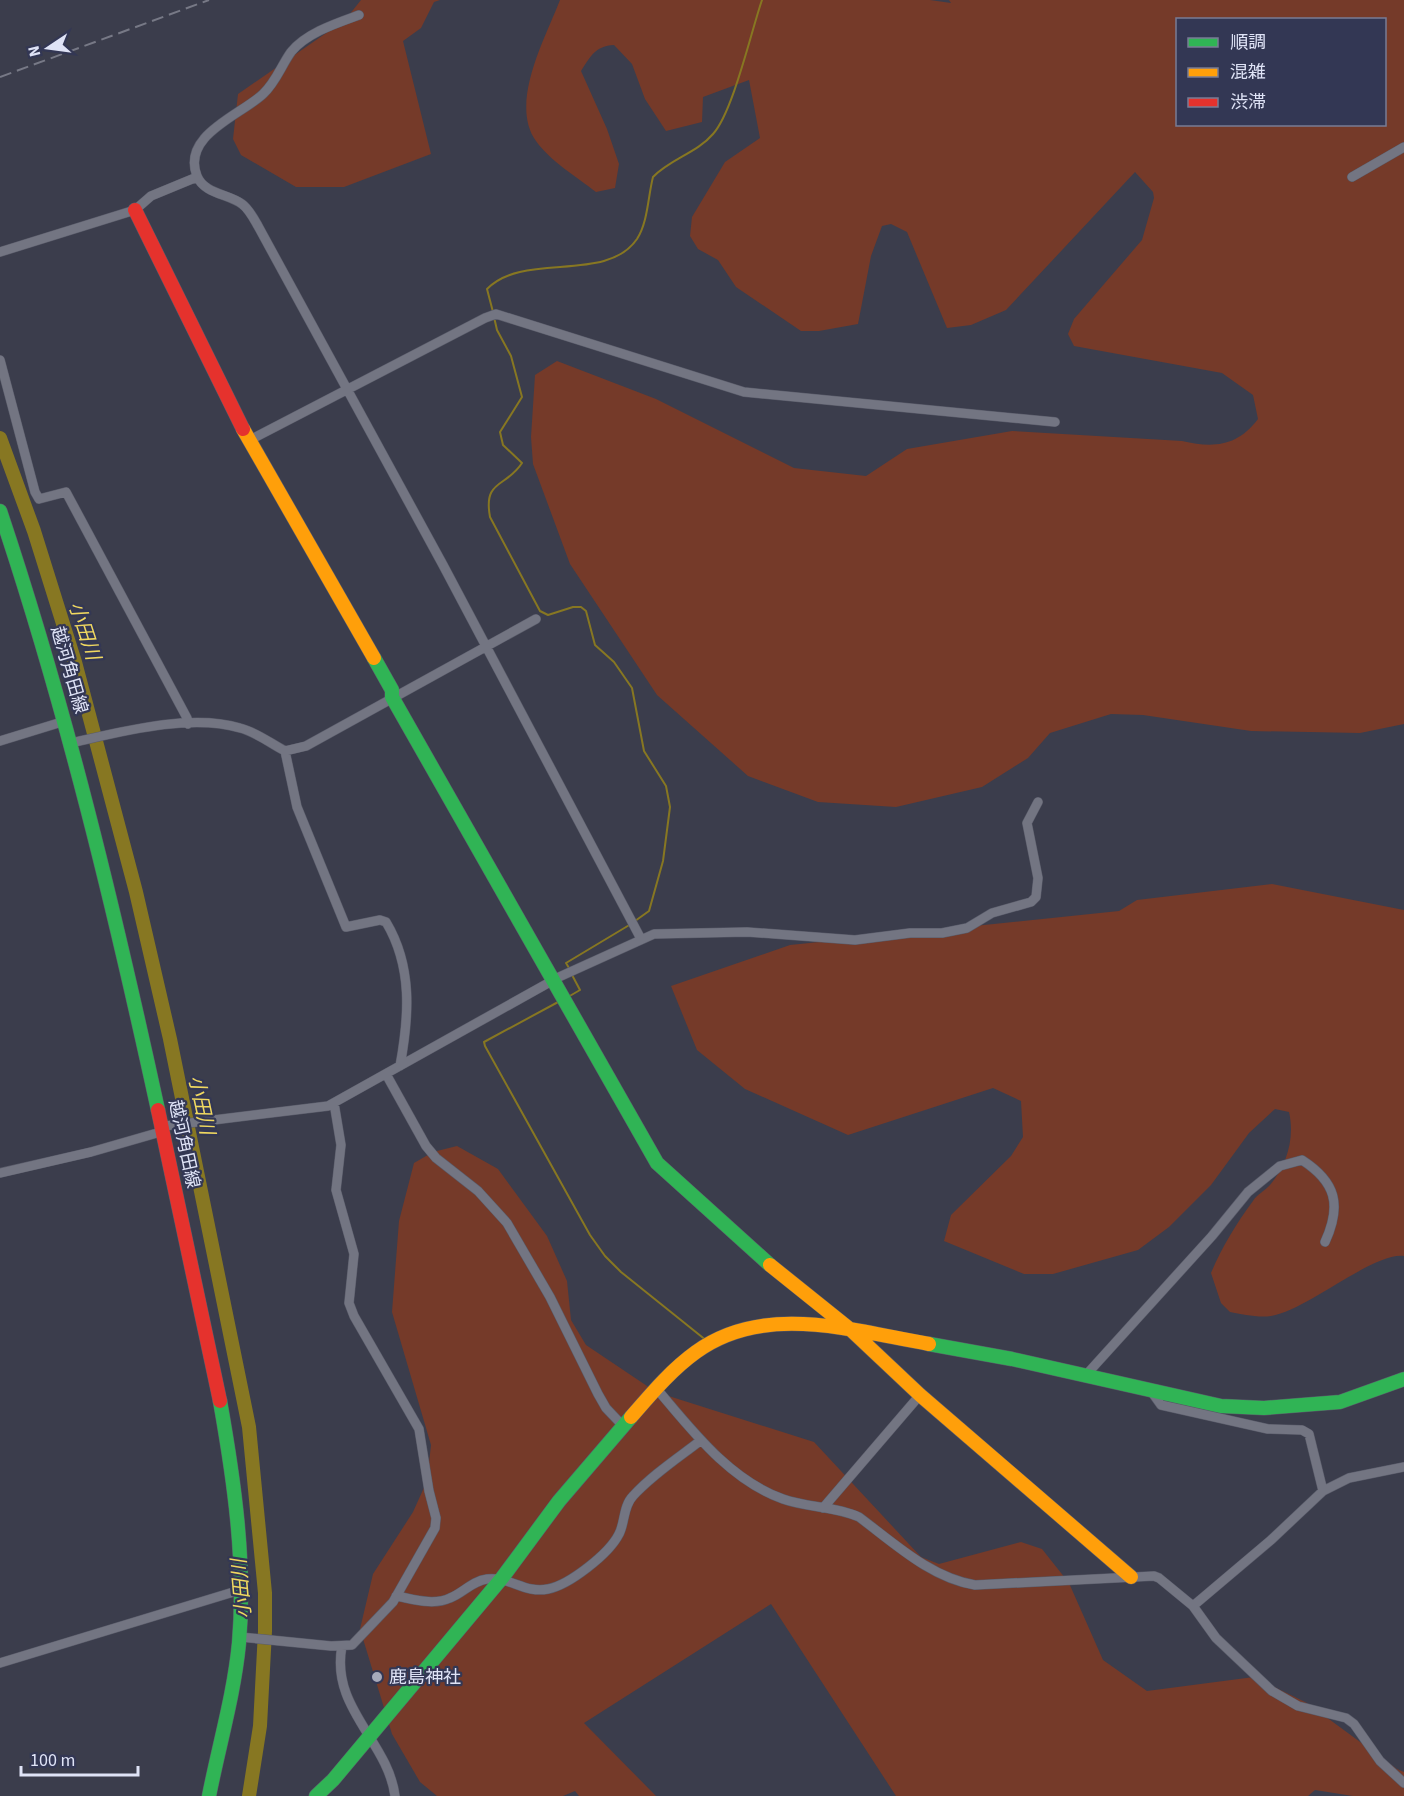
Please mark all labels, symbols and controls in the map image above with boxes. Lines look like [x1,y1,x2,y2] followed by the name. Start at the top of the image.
[18,18,78,78] north arrow
[1176,18,1386,126] legend
[1230,30,1266,55] text: 順調
[22,43,46,59] text: N
[1230,60,1266,85] text: 混雑
[1230,90,1266,115] text: 渋滞
[61,598,107,666] water label: 小田川
[45,623,93,717] street label: 越河角田線
[181,1073,221,1139] water label: 小田川
[162,1097,206,1191] street label: 越河角田線
[225,1556,259,1620] water label: 小田川
[389,1665,461,1690] place label: 鹿島神社
[370,1670,384,1684] marker: 鹿島神社
[21,1739,138,1777] scale bar
[30,1748,75,1773] text: 100 m

